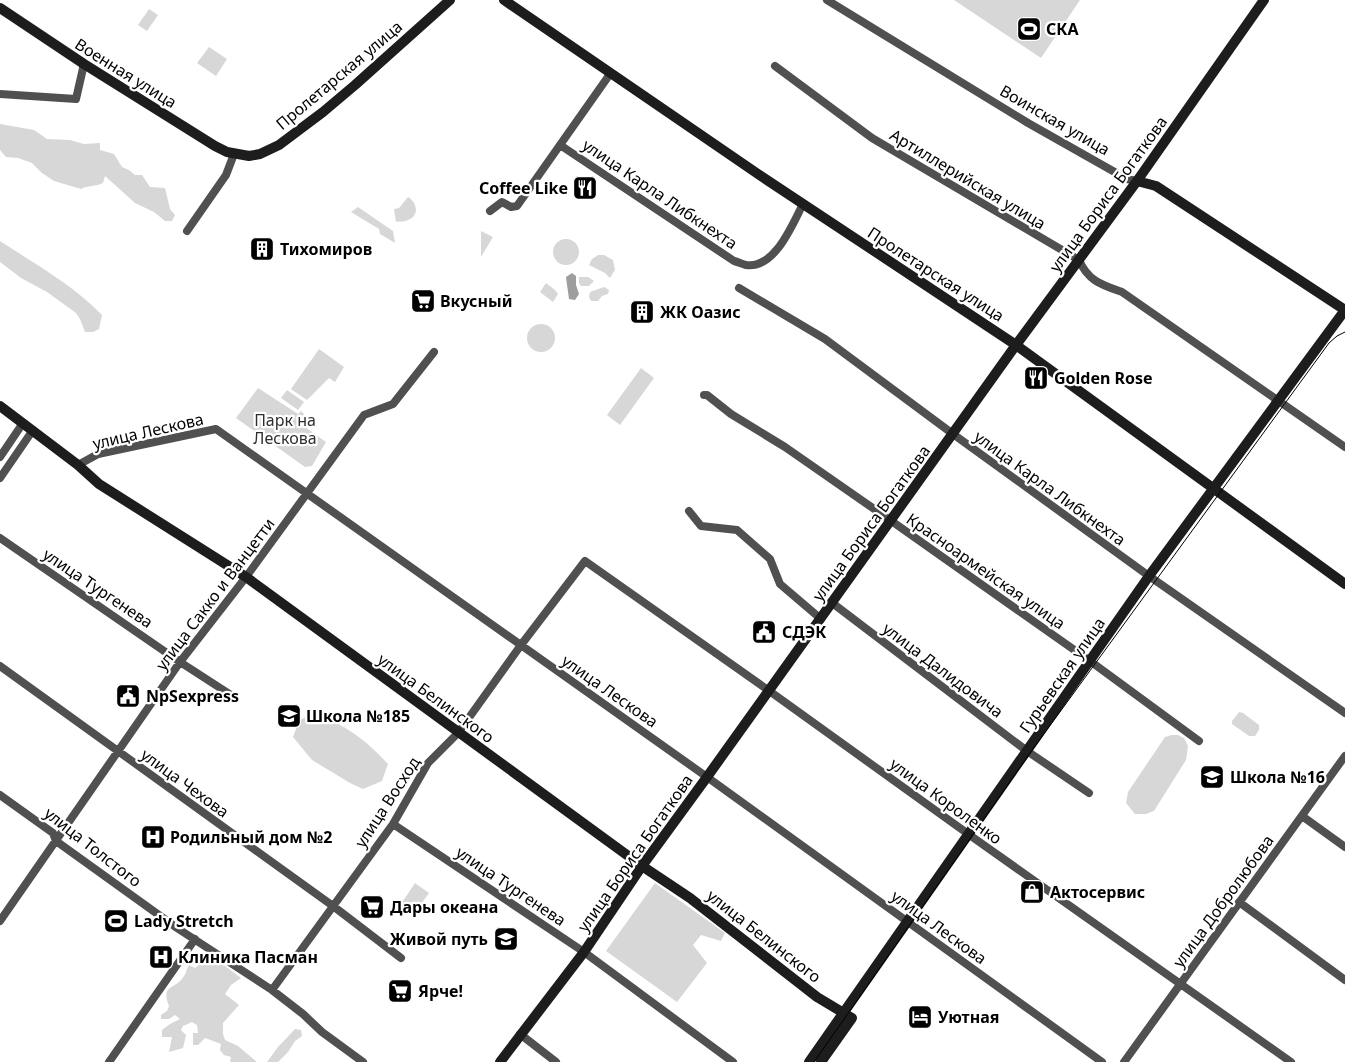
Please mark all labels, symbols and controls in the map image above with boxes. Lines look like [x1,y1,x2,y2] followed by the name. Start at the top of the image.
[271,16,407,134] street label: Пролетарская улица
[1016,16,1042,42] sports icon: СКА
[1046,18,1079,40] place label: СКА
[71,33,181,113] street label: Военная улица
[996,80,1114,160] street label: Воинская улица
[1044,112,1172,276] street label: улица Бориса Богаткова
[886,124,1050,234] street label: Артиллерийская улица
[578,134,742,254] street label: улица Карла Либкнехта
[572,175,598,201] restaurant icon: Coffee Like
[479,177,568,199] place label: Coffee Like
[863,222,1009,326] street label: Пролетарская улица
[249,236,275,262] building icon: Тихомиров
[280,238,372,260] place label: Тихомиров
[410,288,436,314] supermarket icon: Вкусный
[440,290,512,312] place label: Вкусный
[629,299,655,325] building icon: ЖК Оазис
[660,301,741,323] place label: ЖК Оазис
[1023,365,1049,391] restaurant icon: Golden Rose
[1054,367,1153,389] place label: Golden Rose
[90,408,206,454] street label: улица Лескова
[253,409,317,449] park label: Парк на Лескова
[970,425,1130,551] street label: улица Карла Либкнехта
[807,441,935,605] street label: улица Бориса Богаткова
[902,508,1070,634] street label: Красноармейская улица
[150,513,280,675] street label: улица Сакко и Ванцетти
[39,543,157,633] street label: улица Тургенева
[1014,613,1110,737] street label: Гурьевская улица
[878,617,1008,723] street label: улица Далидовича
[751,619,777,645] public building icon: СДЭК
[782,621,827,643] place label: СДЭК
[373,648,499,748] street label: улица Белинского
[557,650,663,732] street label: улица Лескова
[115,683,141,709] public building icon: NpSexpress
[146,685,239,707] place label: NpSexpress
[276,703,302,729] school or university icon: Школа №185
[306,705,410,727] place label: Школа №185
[136,744,234,822] street label: улица Чехова
[349,752,425,852] street label: улица Восход
[885,753,1007,849] street label: улица Короленко
[1199,764,1225,790] school or university icon: Школа №16
[1230,766,1325,788] place label: Школа №16
[572,770,698,936] street label: улица Бориса Богаткова
[40,802,146,892] street label: улица Толстого
[140,824,166,850] hospital icon: Родильный дом №2
[170,826,332,848] place label: Родильный дом №2
[1167,830,1279,972] street label: улица Добролюбова
[452,841,570,931] street label: улица Тургенева
[1019,879,1045,905] shop icon: Актосервис
[1050,881,1145,903] place label: Актосервис
[702,884,826,988] street label: улица Белинского
[887,885,991,969] street label: улица Лескова
[359,894,385,920] supermarket icon: Дары океана
[390,896,498,918] place label: Дары океана
[103,908,129,934] sports icon: Lady Stretch
[134,910,234,932] place label: Lady Stretch
[493,926,519,952] school or university icon: Живой путь
[390,928,488,950] place label: Живой путь
[148,944,174,970] hospital icon: Клиника Пасман
[178,946,318,968] place label: Клиника Пасман
[387,978,413,1004] supermarket icon: Ярче!
[418,980,463,1002] place label: Ярче!
[907,1004,933,1030] hotel icon: Уютная
[938,1006,999,1028] place label: Уютная

